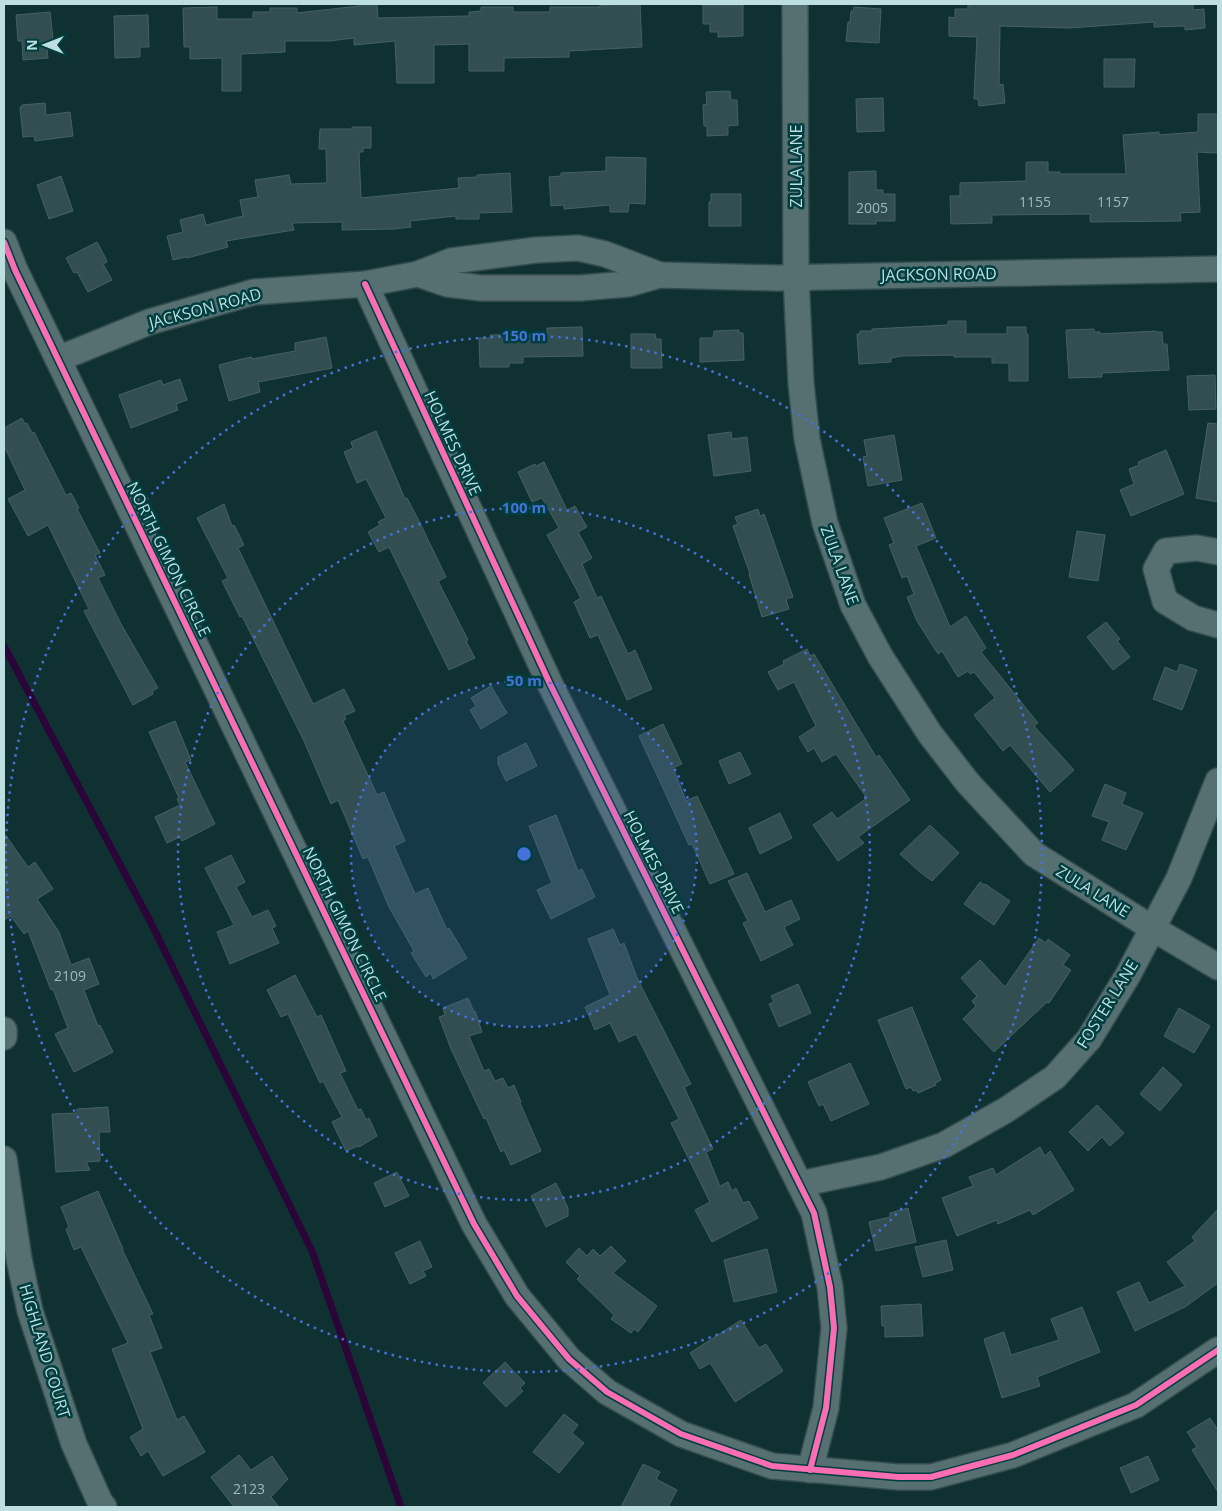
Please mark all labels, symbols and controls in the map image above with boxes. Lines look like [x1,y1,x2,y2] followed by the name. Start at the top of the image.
[20,20,70,70] north arrow
[22,39,41,51] text: N
[785,125,807,207] street label: ZULA LANE
[1019,192,1051,211] house number: 1155
[1097,192,1129,211] house number: 1157
[856,198,888,217] house number: 2005
[879,262,997,286] street label: JACKSON ROAD
[144,282,264,334] street label: JACKSON ROAD
[502,325,546,345] text: 150 m
[419,387,487,499] street label: HOLMES DRIVE
[122,478,216,640] street label: NORTH GIMON CIRCLE
[502,497,546,517] text: 100 m
[815,522,865,608] street label: ZULA LANE
[506,670,542,690] text: 50 m
[619,807,689,917] street label: HOLMES DRIVE
[298,843,392,1005] street label: NORTH GIMON CIRCLE
[515,845,533,863] centre of rings
[1052,860,1134,922] street label: ZULA LANE
[1071,956,1143,1052] street label: FOSTER LANE
[54,966,86,985] house number: 2109
[14,1281,76,1421] street label: HIGHLAND COURT
[233,1479,265,1498] house number: 2123

